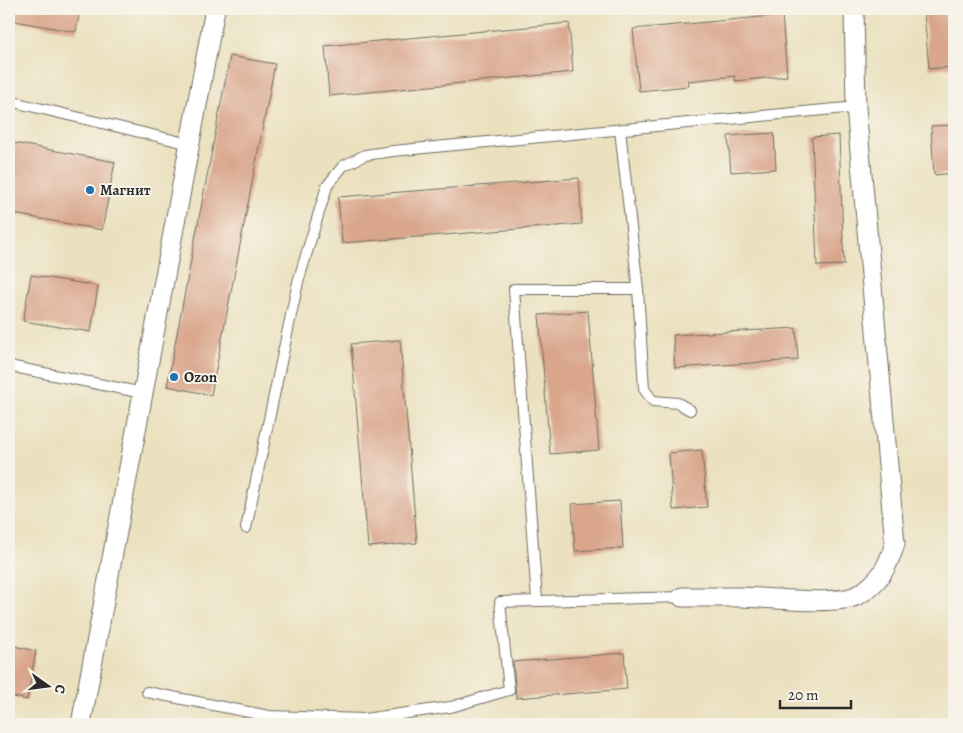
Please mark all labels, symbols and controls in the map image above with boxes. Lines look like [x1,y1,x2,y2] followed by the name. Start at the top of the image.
[100,180,151,200] place label: Магнит
[84,184,96,196] marker: Магнит
[184,367,218,387] place label: Ozon
[168,371,180,383] marker: Ozon
[22,660,72,710] north arrow
[780,678,852,710] scale bar
[50,683,70,696] text: С
[788,685,819,705] text: 20 m

